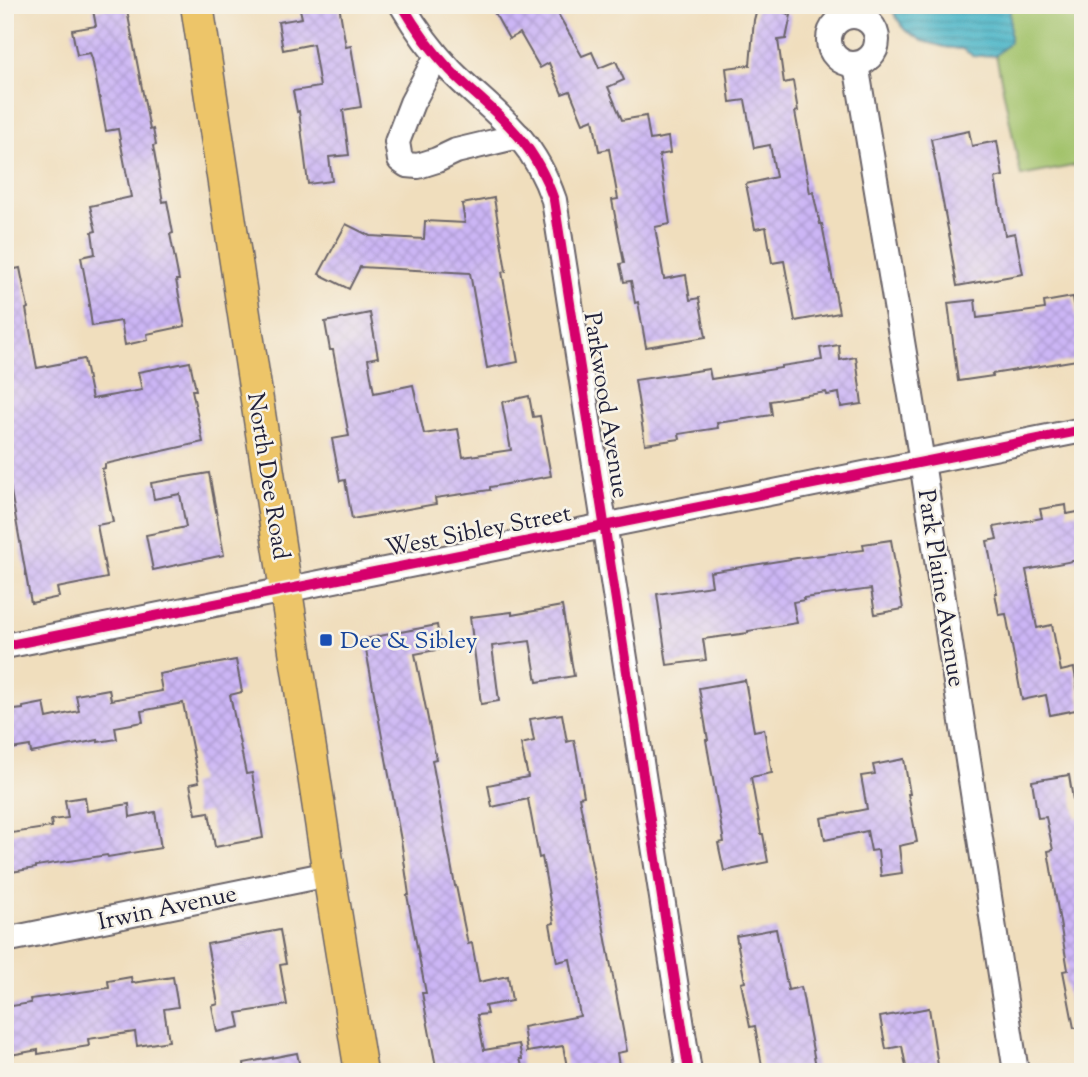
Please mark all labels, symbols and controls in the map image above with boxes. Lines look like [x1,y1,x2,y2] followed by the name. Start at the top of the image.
[574,310,637,501] street label: Parkwood Avenue
[237,390,297,563] street label: North Dee Road
[908,487,972,690] street label: Park Plaine Avenue
[383,497,574,567] street label: West Sibley Street
[340,625,477,659] place label: Dee & Sibley
[318,632,334,648] marker: Dee & Sibley
[95,878,240,940] street label: Irwin Avenue

